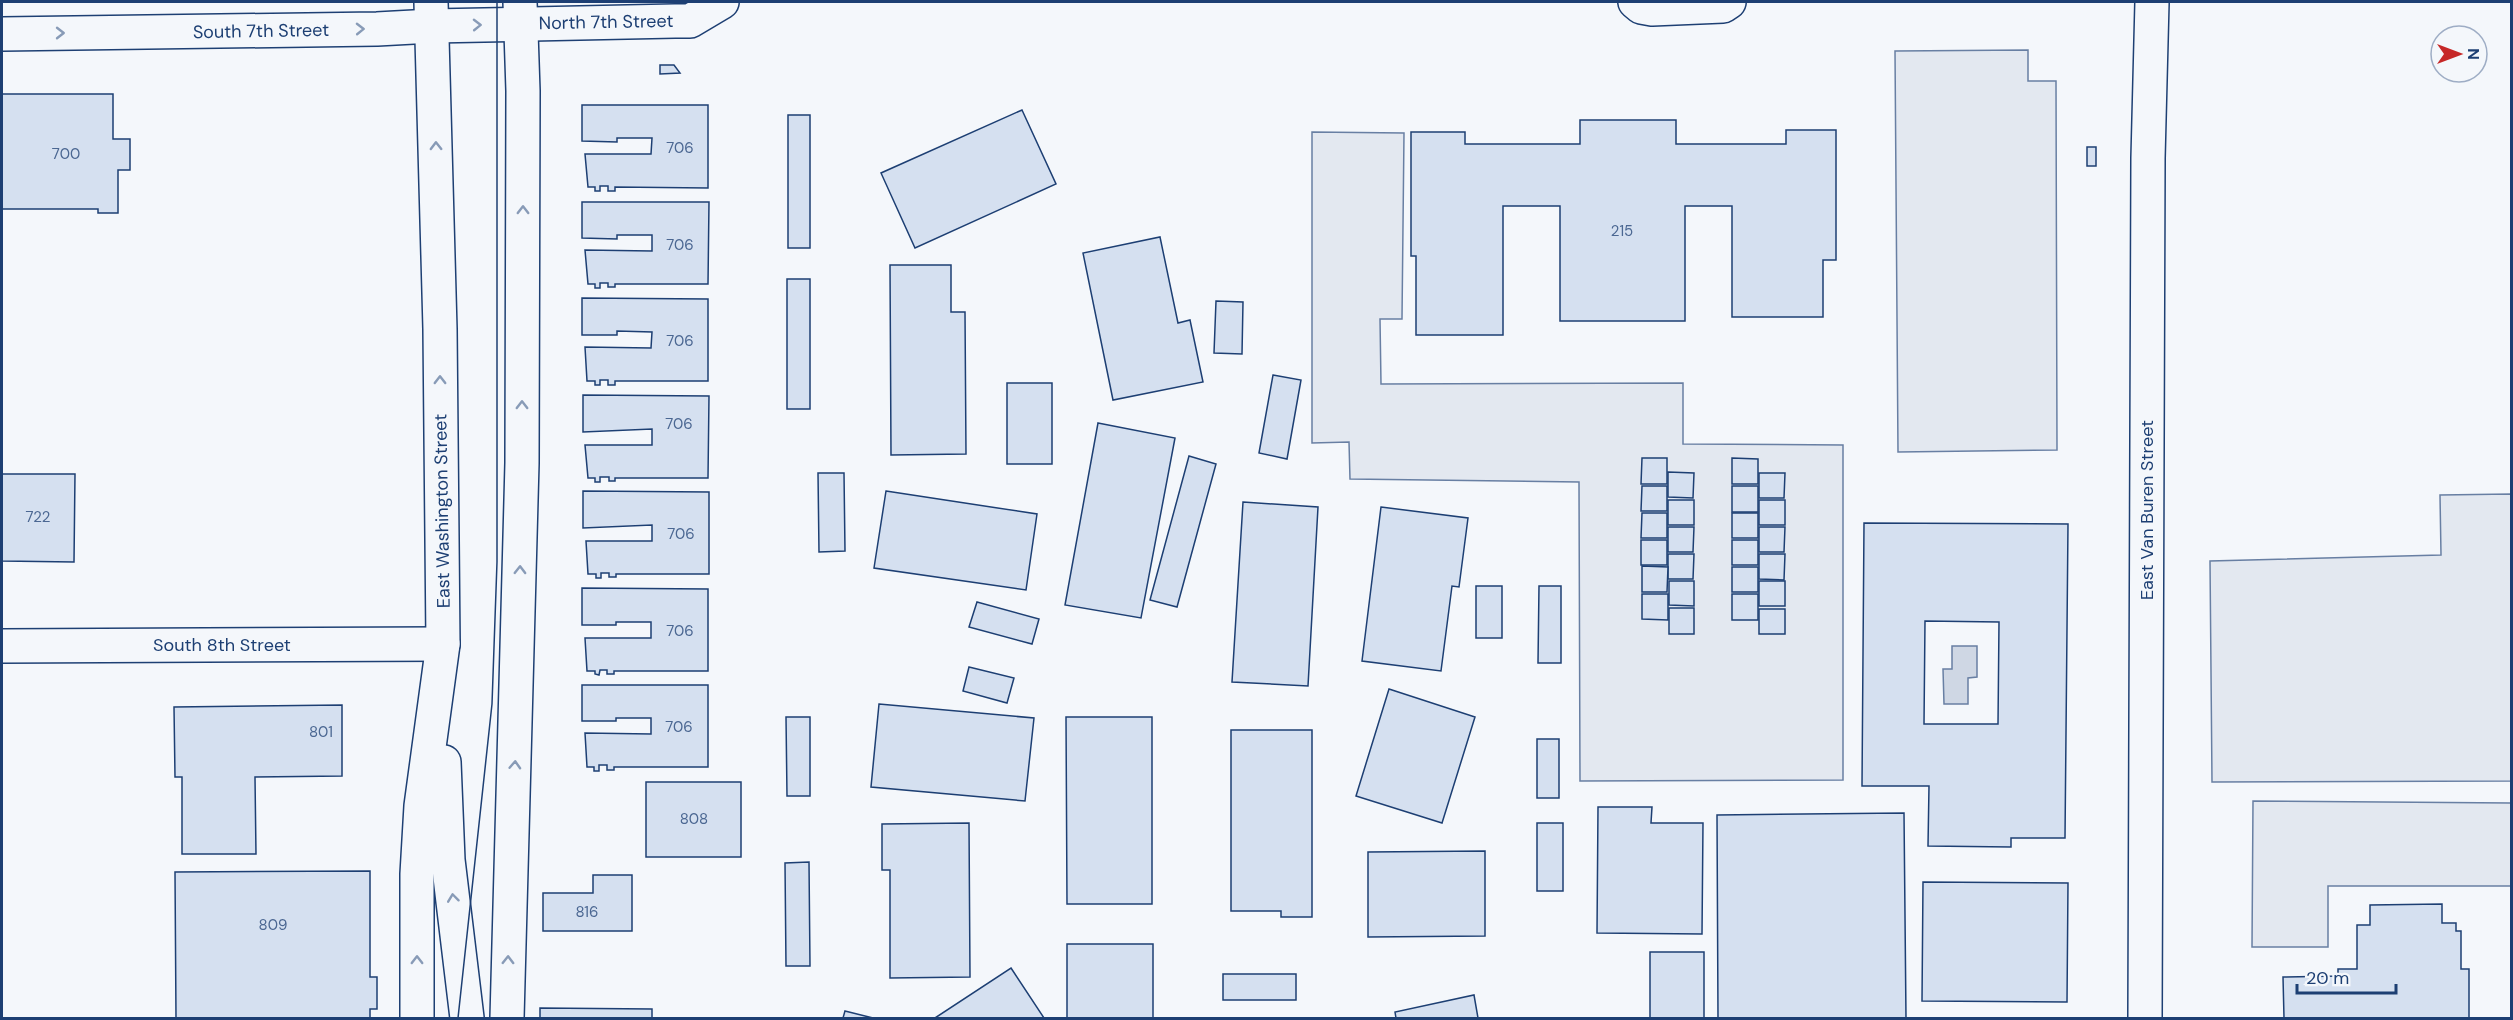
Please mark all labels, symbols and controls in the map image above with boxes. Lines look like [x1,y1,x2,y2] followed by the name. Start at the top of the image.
[538,9,674,35] street label: North 7th Street
[193,18,329,44] street label: South 7th Street
[472,18,481,31] one-way arrow
[355,23,364,35] one-way arrow
[2429,24,2489,84] north arrow
[55,27,64,39] one-way arrow
[2463,48,2484,60] text: N
[666,138,694,158] house number: 706
[430,142,442,151] one-way arrow
[52,144,80,164] house number: 700
[517,205,529,214] one-way arrow
[1611,221,1633,241] house number: 215
[666,235,694,255] house number: 706
[666,331,694,351] house number: 706
[434,376,447,385] one-way arrow
[516,400,528,409] one-way arrow
[428,414,456,608] street label: East Washington Street
[665,414,693,434] house number: 706
[2135,420,2159,600] street label: East Van Buren Street
[26,507,50,527] house number: 722
[667,524,695,544] house number: 706
[513,566,526,575] one-way arrow
[666,621,694,641] house number: 706
[153,633,291,657] street label: South 8th Street
[665,717,693,737] house number: 706
[309,722,333,742] house number: 801
[508,761,521,770] one-way arrow
[680,809,708,829] house number: 808
[447,893,460,902] one-way arrow
[576,902,598,922] house number: 816
[259,915,287,935] house number: 809
[411,955,423,964] one-way arrow
[502,956,514,965] one-way arrow
[2297,957,2396,995] scale bar
[2306,966,2349,990] text: 20 m

